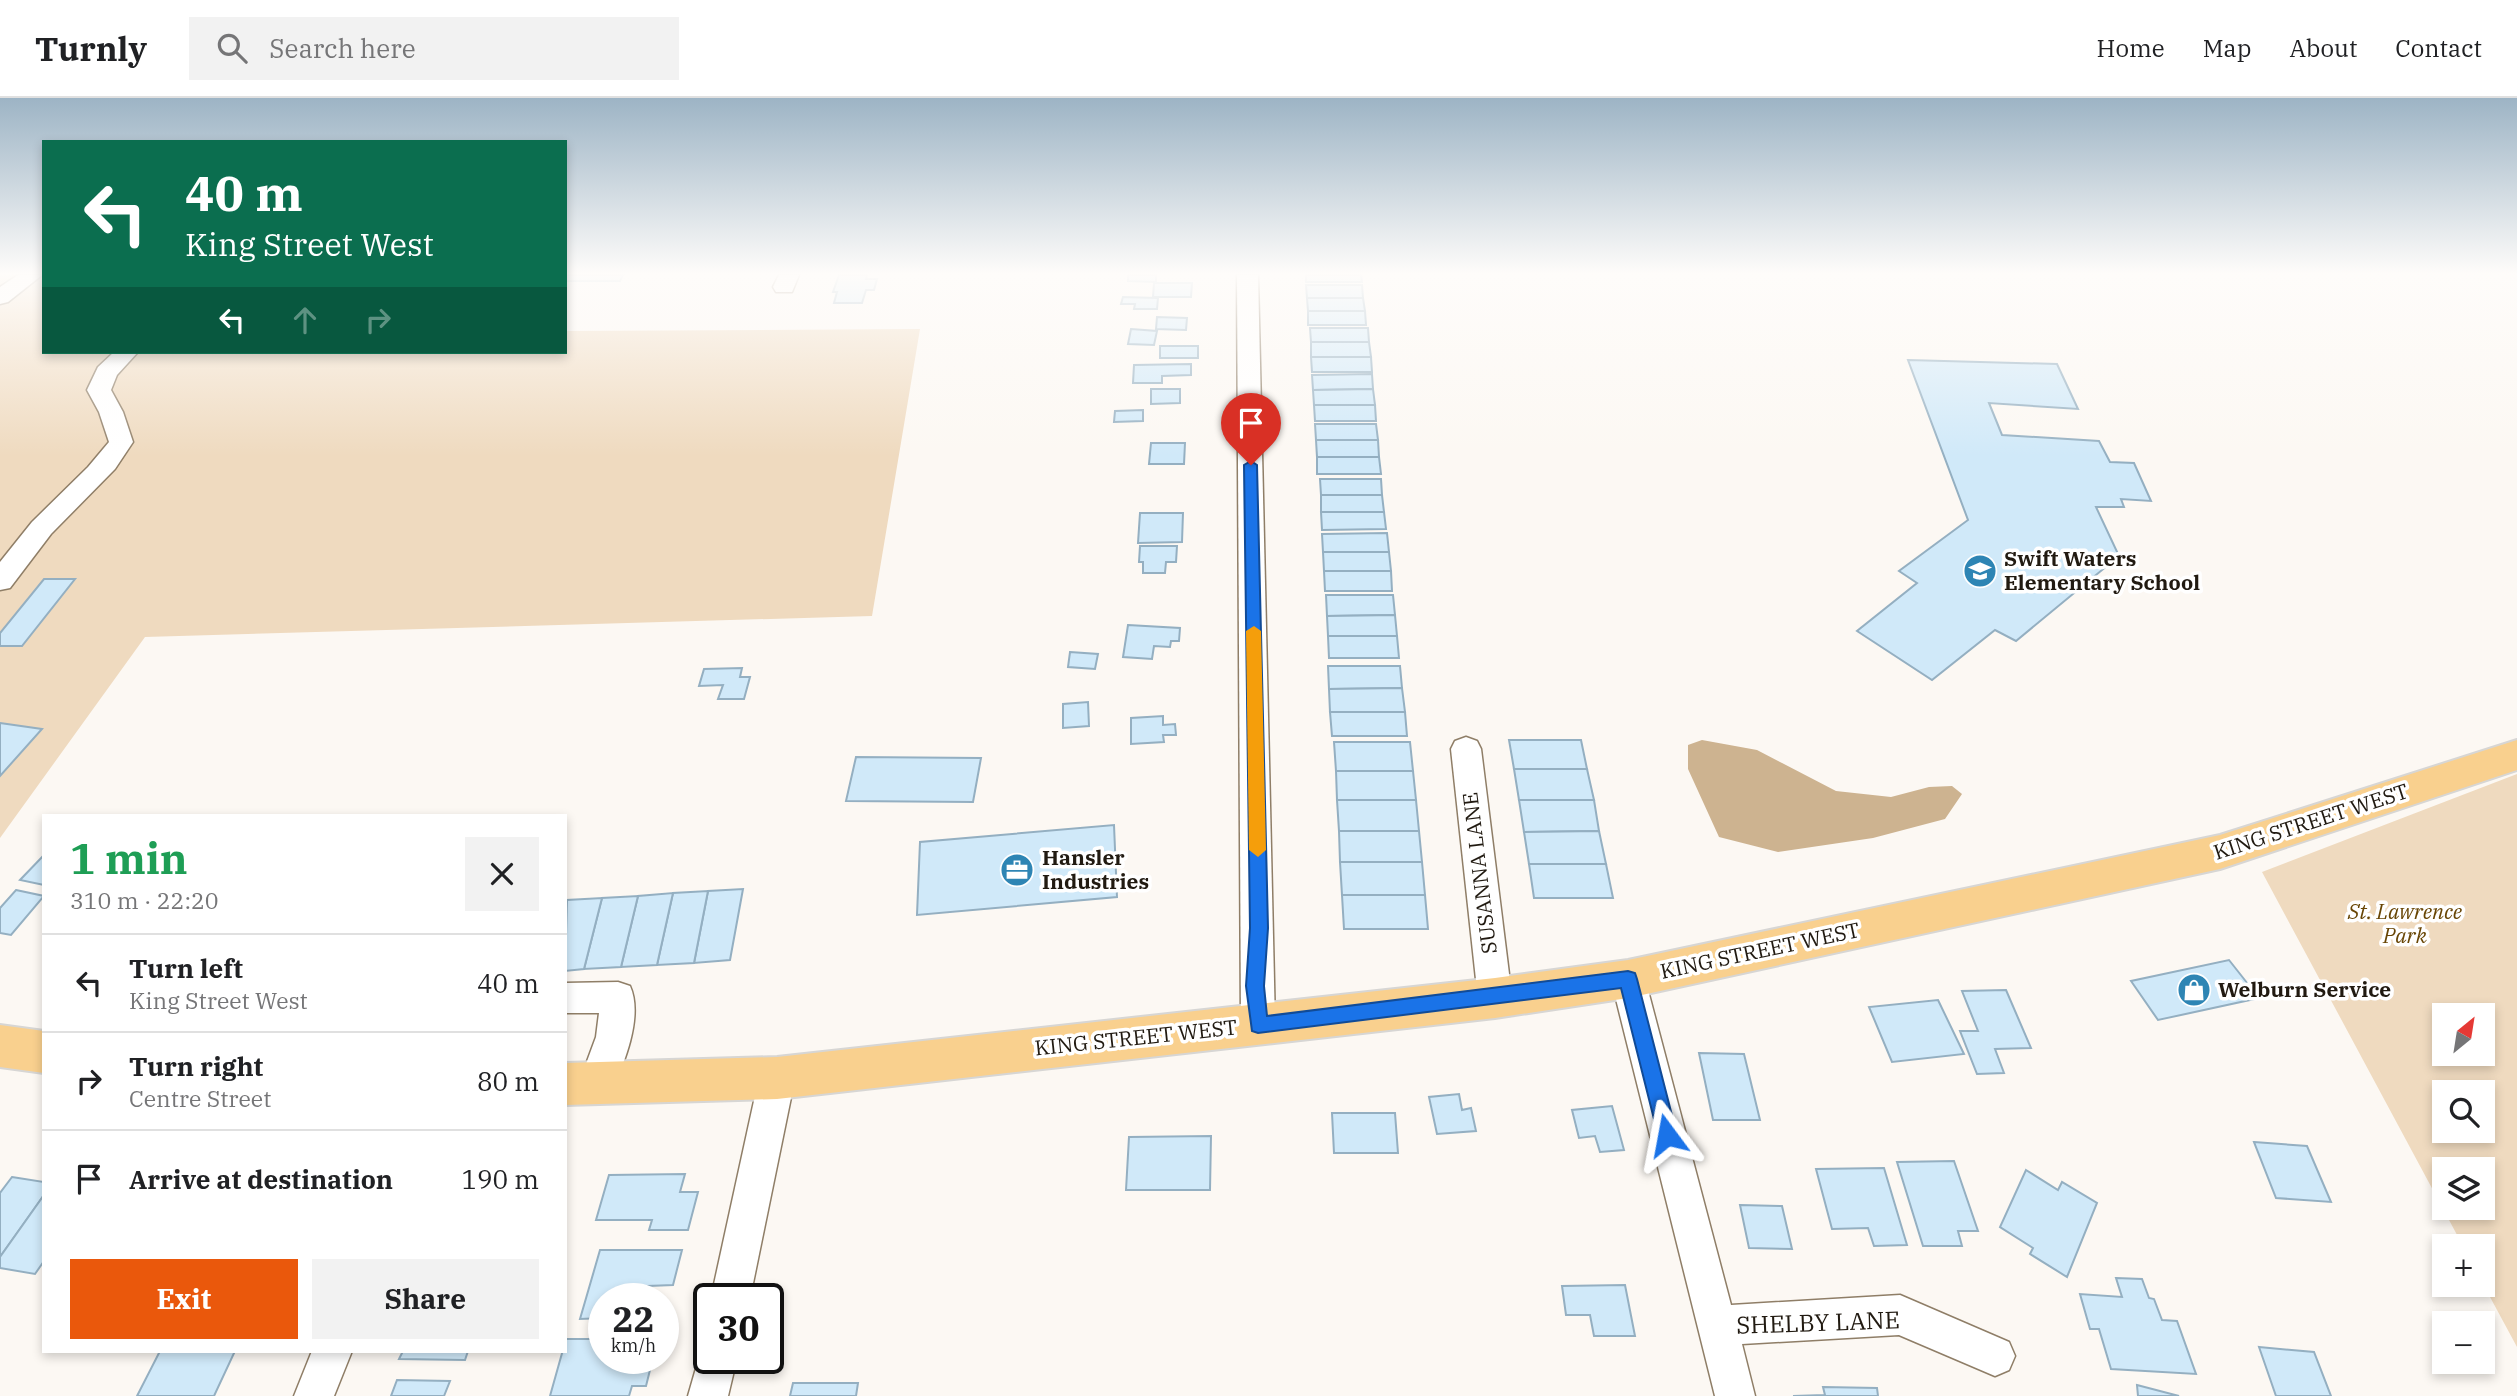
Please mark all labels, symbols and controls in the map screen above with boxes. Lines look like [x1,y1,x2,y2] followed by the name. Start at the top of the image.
[189,17,679,80] search box
[35,27,147,70] text: Turnly
[213,29,251,67] icon: search
[269,31,416,65] text: Search here
[2097,32,2165,64] text: Home
[2203,32,2251,64] text: Map
[2289,32,2357,64] text: About
[2395,32,2482,64] text: Contact
[185,161,303,224] text: 40 m
[70,168,161,259] icon: left
[185,223,434,265] text: King Street West
[213,301,251,339] icon: left
[286,301,324,339] icon: ahead
[359,301,397,339] icon: right
[1221,393,1281,465] pin
[1232,404,1270,442] icon: arrive
[2004,544,2200,596] place label: Swift Waters Elementary School
[1961,552,1999,590] school or university icon: Swift Waters Elementary School
[2210,776,2412,866] street label: KING STREET WEST
[1455,791,1503,956] street label: SUSANNA LANE
[70,831,188,886] text: 1 min
[465,837,539,911] button: close
[1042,843,1149,895] place label: Hansler Industries
[998,851,1036,889] office icon: Hansler Industries
[70,885,219,915] text: 310 m · 22:20
[2347,897,2463,949] park label: St. Lawrence Park
[1657,915,1862,985] street label: KING STREET WEST
[129,951,243,985] text: Turn left
[70,964,108,1002] icon: left
[477,966,539,1000] text: 40 m
[2175,971,2213,1009] shop icon: Welburn Service
[2218,975,2391,1003] place label: Welburn Service
[129,985,308,1015] text: King Street West
[2432,1003,2496,1066] north arrow
[2432,1003,2495,1374] map controls
[1033,1012,1238,1062] street label: KING STREET WEST
[129,1049,263,1083] text: Turn right
[70,1062,108,1100] icon: right
[477,1064,539,1098] text: 80 m
[2432,1080,2495,1143] button: search
[129,1083,271,1113] text: Centre Street
[1630,1098,1704,1172] position arrow
[2432,1157,2495,1220] button: layers
[70,1160,108,1198] icon: arrive
[129,1162,393,1196] text: Arrive at destination
[461,1162,539,1196] text: 190 m
[2432,1234,2495,1297] button: +
[70,1259,298,1339] button: Exit
[312,1259,539,1339] button: Share
[693,1283,784,1374] speed limit sign: 30
[612,1296,655,1342] text: 22
[1736,1303,1900,1341] street label: SHELBY LANE
[2432,1311,2495,1374] button: −
[611,1334,656,1357] text: km/h

